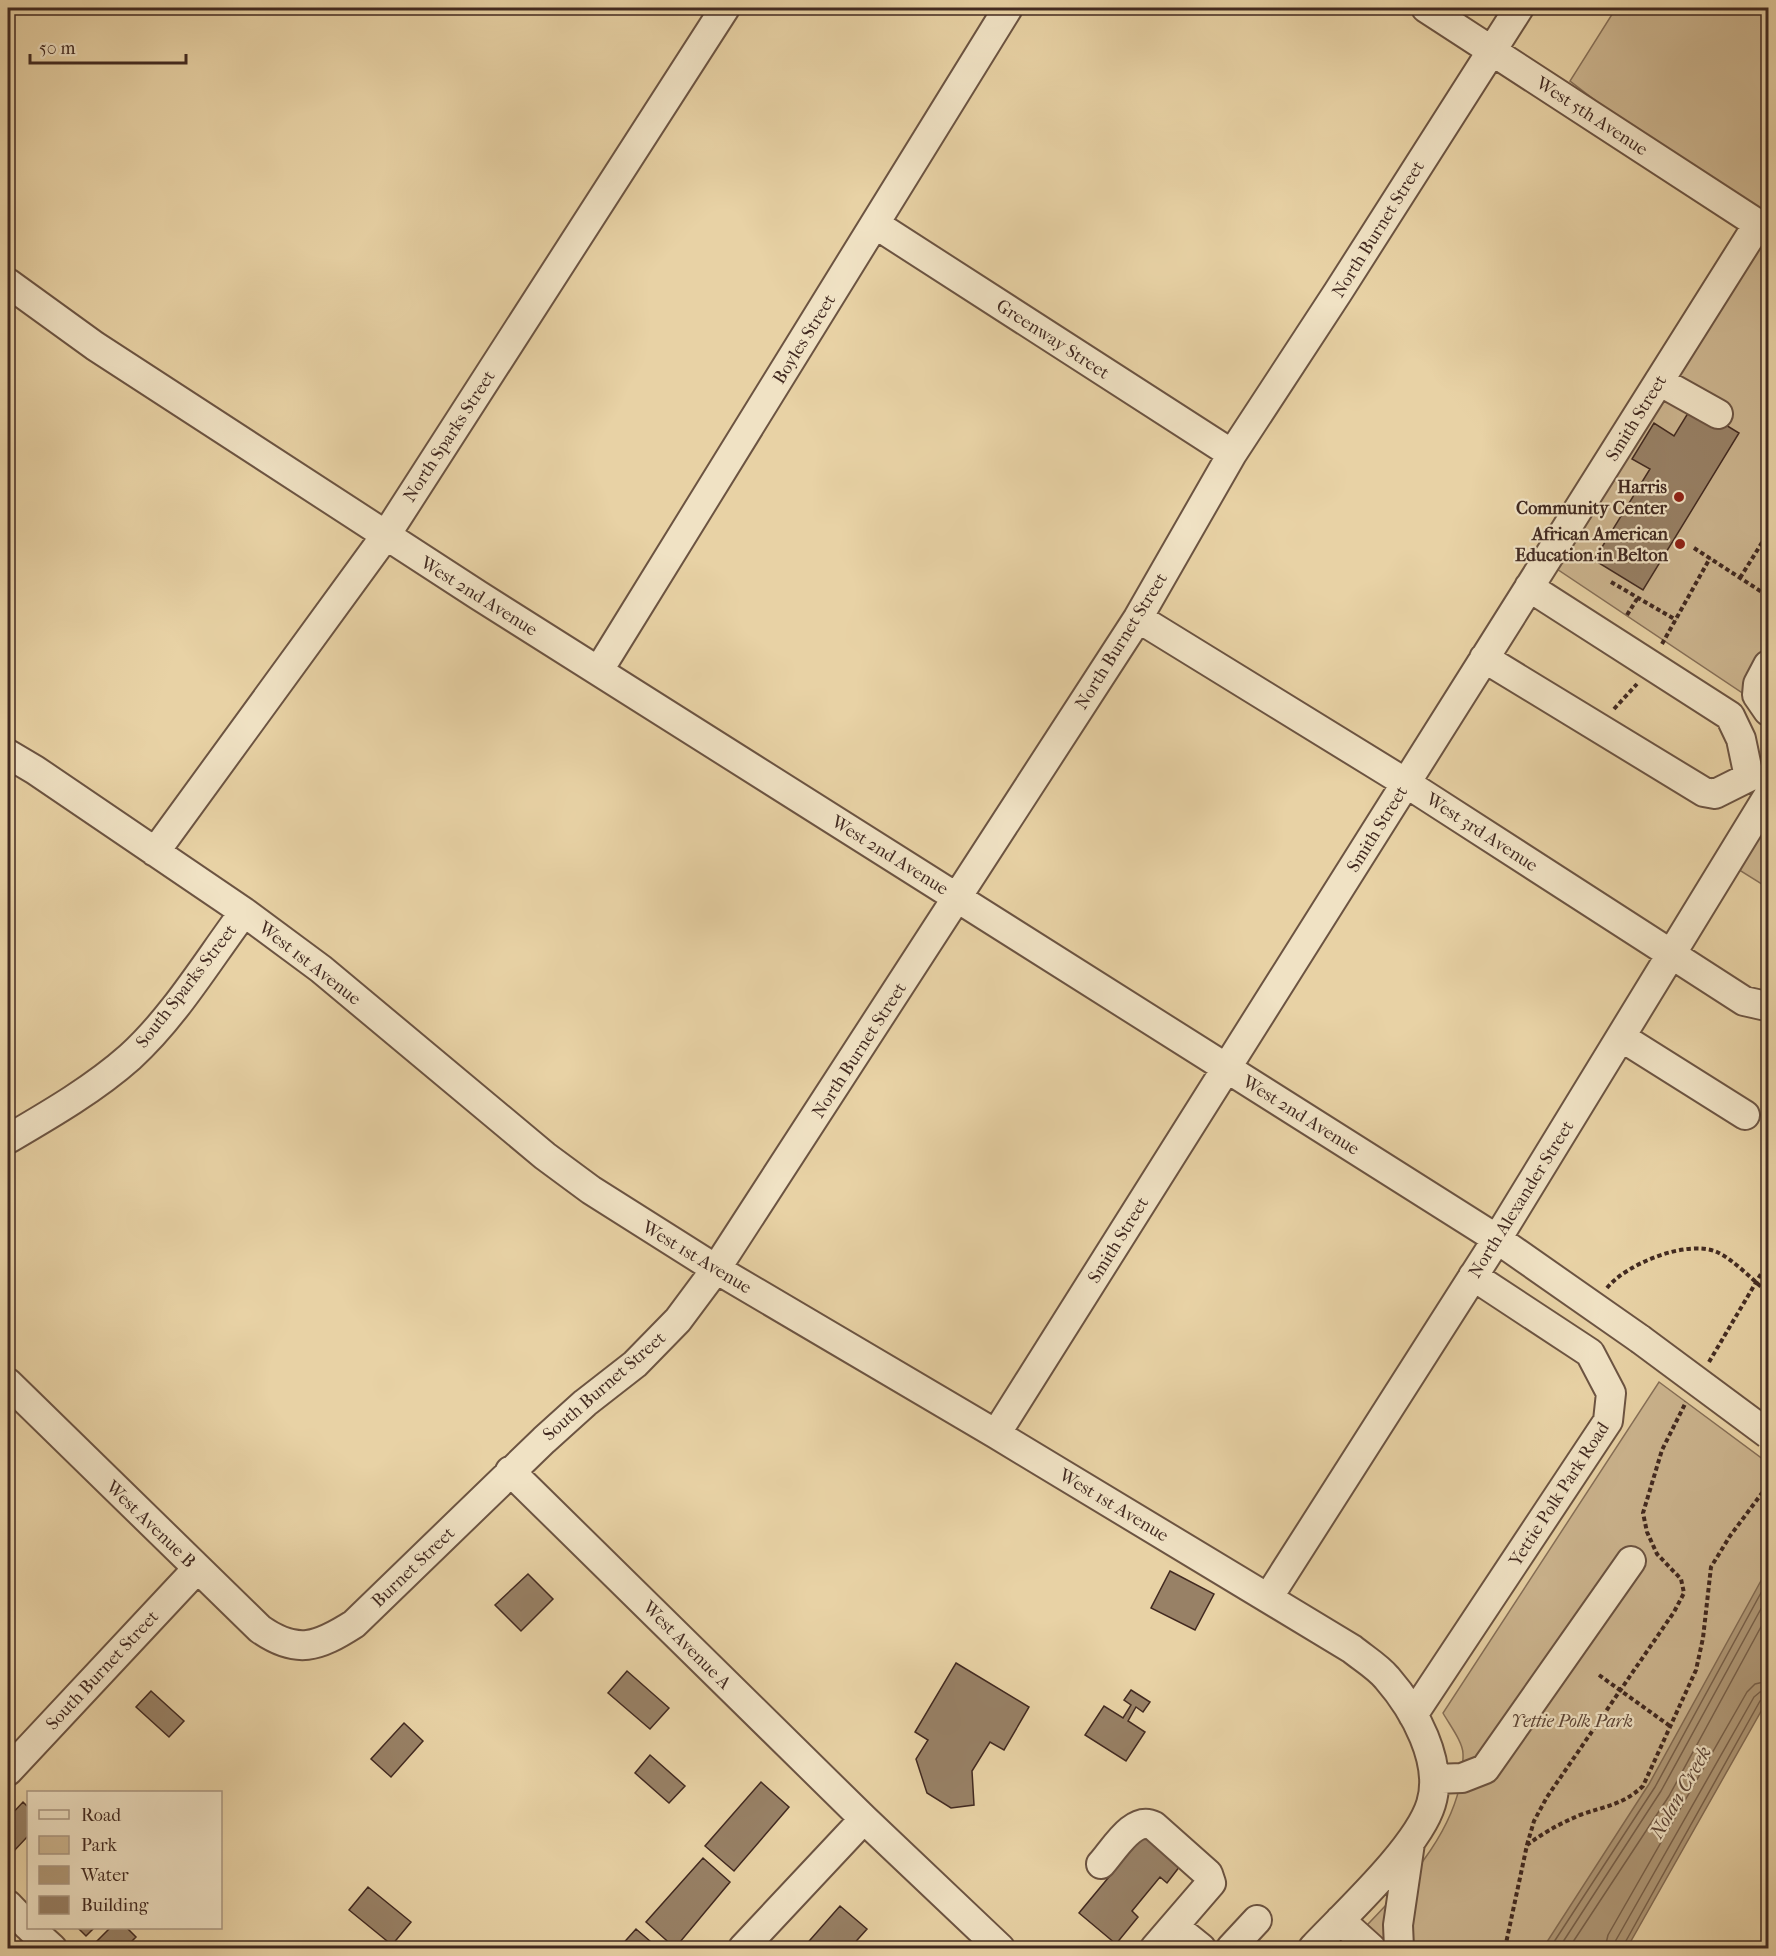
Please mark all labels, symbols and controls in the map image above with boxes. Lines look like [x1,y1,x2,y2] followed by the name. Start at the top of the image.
[30,27,186,65] scale bar
[39,38,76,59] text: 50 m
[1531,72,1651,160] street label: West 5th Avenue
[1328,157,1429,301] street label: North Burnet Street
[769,290,841,388] street label: Boyles Street
[992,295,1114,384] street label: Greenway Street
[399,366,500,506] street label: North Sparks Street
[1602,371,1671,465] street label: Smith Street
[1516,477,1667,519] place label: Harris Community Center
[1672,490,1686,504] marker: Harris Community Center
[1515,524,1669,566] place label: African American Education in Belton
[1673,537,1687,551] marker: African American Education in Belton
[416,552,541,641] street label: West 2nd Avenue
[1071,569,1172,713] street label: North Burnet Street
[1343,782,1412,876] street label: Smith Street
[1421,788,1542,876] street label: West 3rd Avenue
[827,811,952,900] street label: West 2nd Avenue
[254,916,365,1010] street label: West 1st Avenue
[132,920,241,1052] street label: South Sparks Street
[808,978,911,1122] street label: North Burnet Street
[1238,1071,1363,1160] street label: West 2nd Avenue
[1464,1116,1579,1282] street label: North Alexander Street
[1084,1193,1153,1287] street label: Smith Street
[637,1216,755,1298] street label: West 1st Avenue
[539,1327,670,1445] street label: South Burnet Street
[1504,1418,1614,1571] street label: Yettie Polk Park Road
[1054,1464,1172,1546] street label: West 1st Avenue
[101,1476,200,1572] street label: West Avenue B
[368,1522,459,1612] street label: Burnet Street
[638,1596,735,1694] street label: West Avenue A
[42,1606,163,1734] street label: South Burnet Street
[1511,1711,1633,1732] park label: Yettie Polk Park
[1644,1742,1716,1843] water label: Nolan Creek
[27,1791,222,1929] legend
[81,1805,121,1826] text: Road
[81,1835,118,1856] text: Park
[80,1865,129,1886] text: Water
[81,1895,149,1916] text: Building

